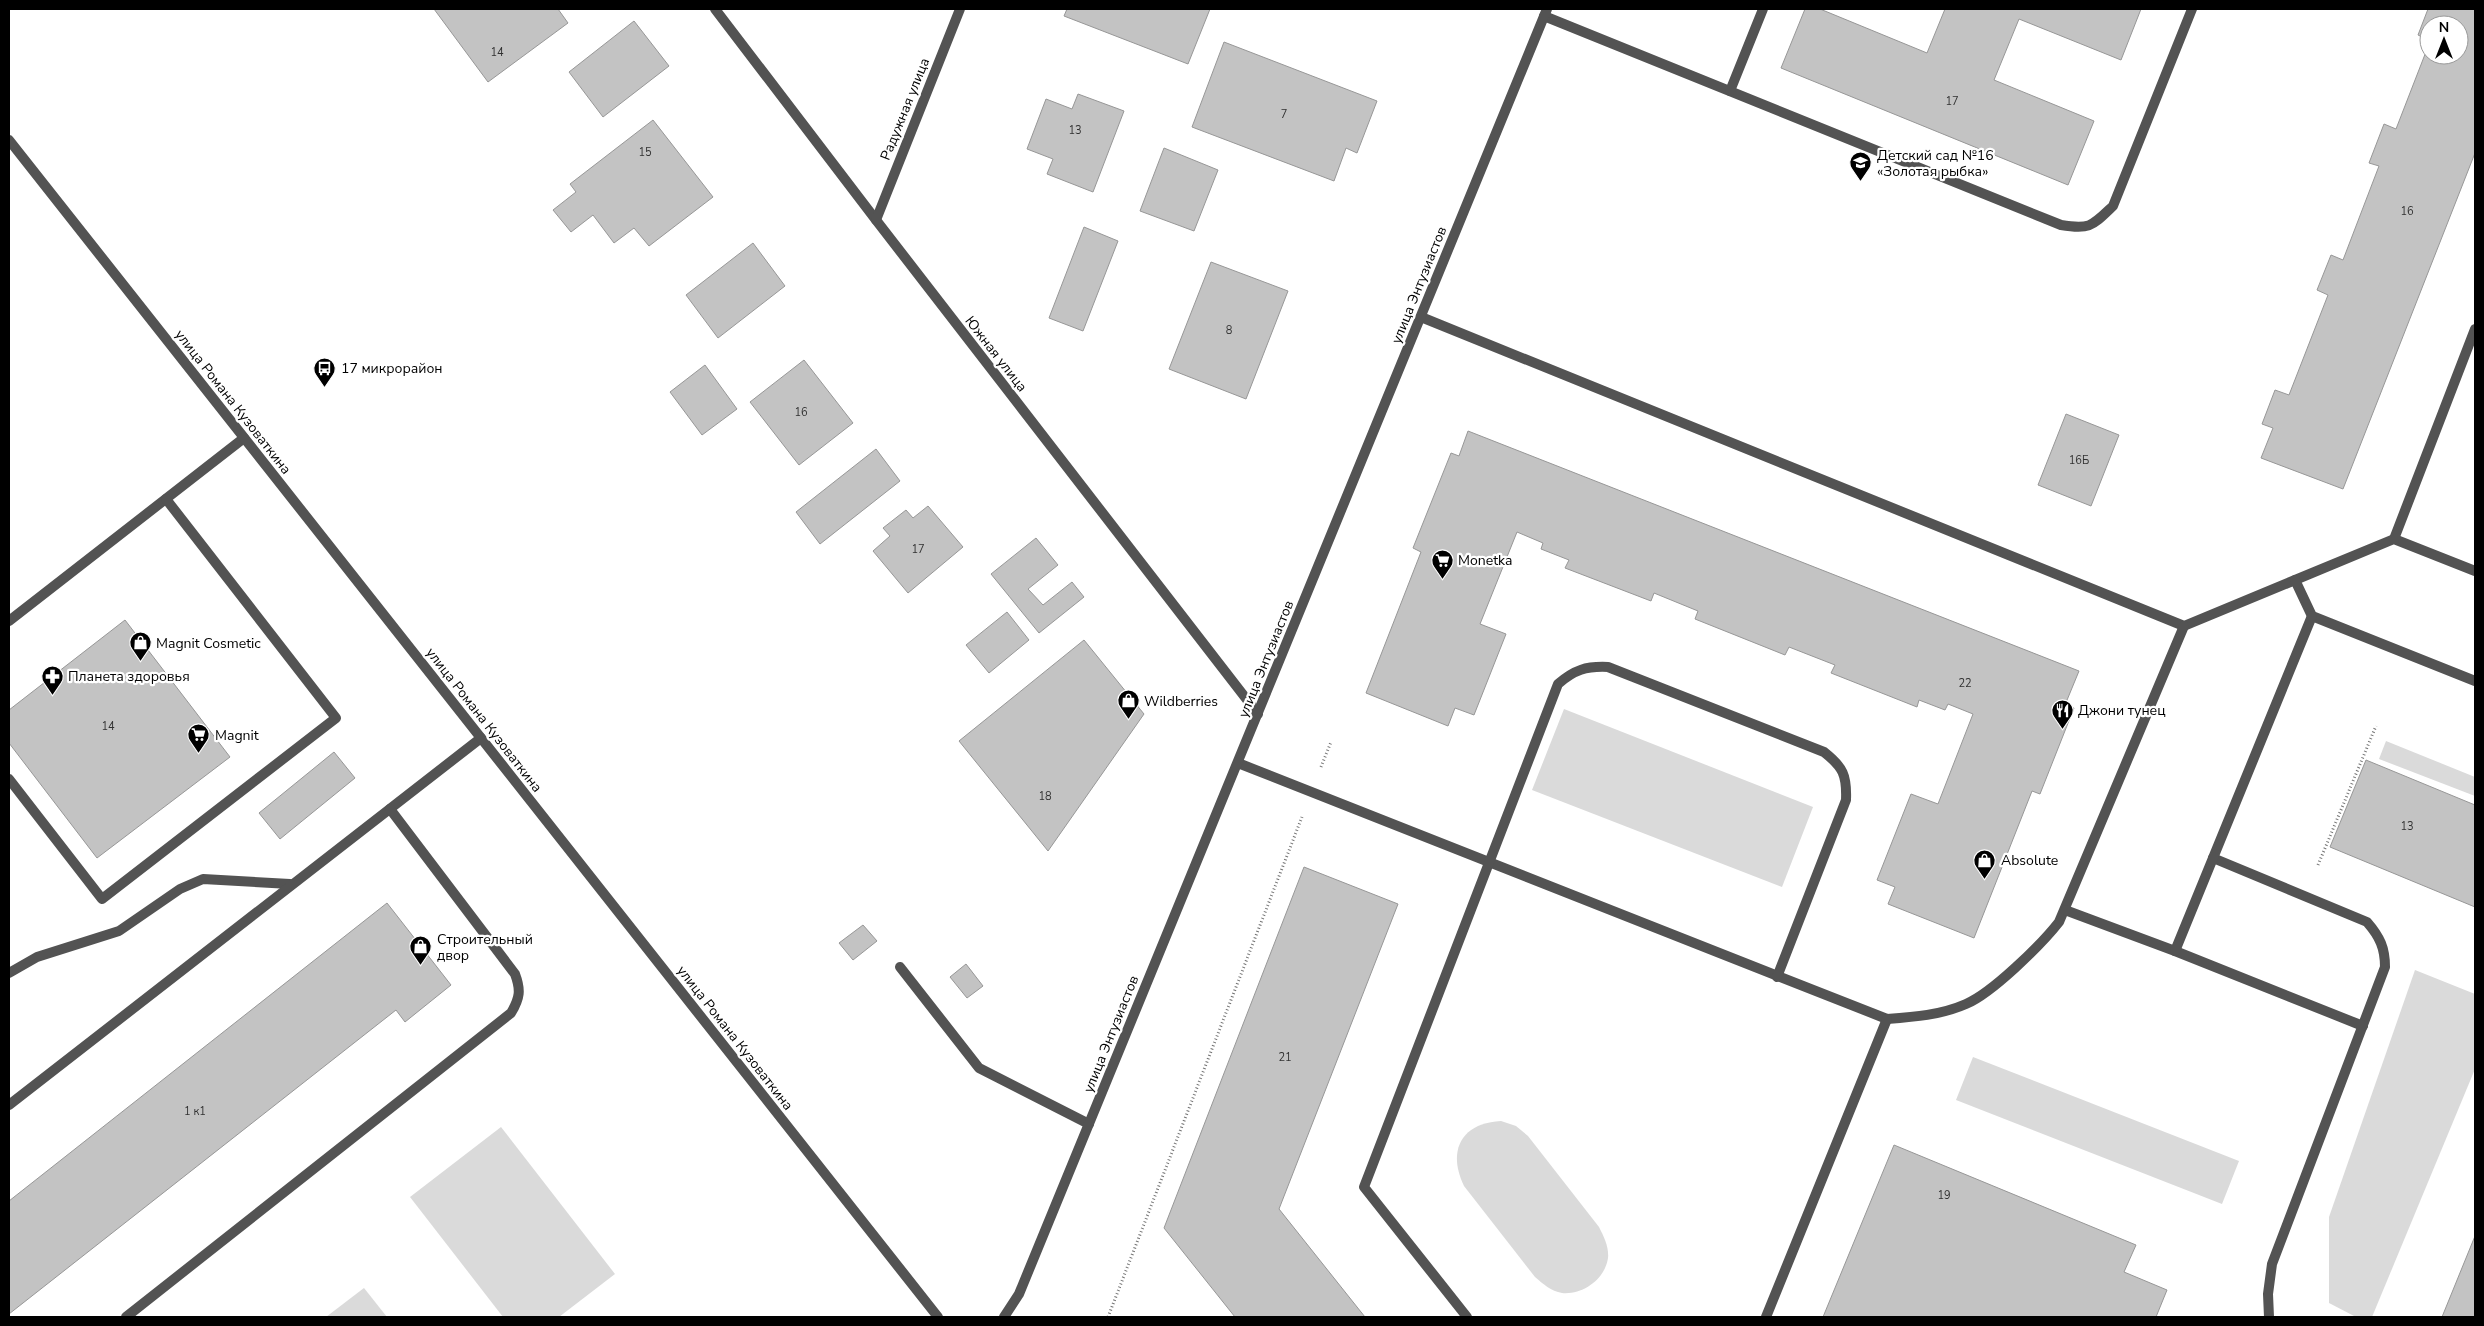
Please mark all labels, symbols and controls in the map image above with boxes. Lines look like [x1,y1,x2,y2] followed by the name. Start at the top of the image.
[2419,15,2469,65] north arrow
[2439,18,2449,37] text: N
[490,45,504,60] house number: 14
[876,55,934,163] street label: Радужная улица
[1945,94,1959,109] house number: 17
[1281,107,1287,122] house number: 7
[1068,123,1082,138] house number: 13
[638,145,652,160] house number: 15
[1877,146,1994,181] place label: Детский сад №16 «Золотая рыбка»
[1849,151,1873,182] school or university icon: Детский сад №16 «Золотая рыбка»
[2400,204,2414,219] house number: 16
[1387,223,1451,346] street label: улица Энтузиастов
[960,312,1032,396] street label: Южная улица
[1226,323,1233,338] house number: 8
[170,326,296,478] street label: улица Романа Кузоваткина
[313,356,337,387] bus stop icon: 17 микрорайон
[341,359,443,378] place label: 17 микрорайон
[794,405,808,420] house number: 16
[2069,453,2089,468] house number: 16Б
[911,542,925,557] house number: 17
[1430,548,1454,579] supermarket icon: Monetka
[1458,551,1512,570] place label: Monetka
[1234,597,1298,720] street label: улица Энтузиастов
[128,631,152,662] shop icon: Magnit Cosmetic
[156,634,261,653] place label: Magnit Cosmetic
[421,644,547,796] street label: улица Романа Кузоваткина
[40,664,64,695] pharmacy icon: Планета здоровья
[68,667,190,686] place label: Планета здоровья
[1958,676,1972,691] house number: 22
[1116,689,1140,720] shop icon: Wildberries
[1144,692,1218,711] place label: Wildberries
[2050,698,2074,729] restaurant icon: Джони тунец
[2078,701,2166,720] place label: Джони тунец
[101,719,115,734] house number: 14
[187,723,211,754] supermarket icon: Magnit
[215,726,259,745] place label: Magnit
[1038,789,1052,804] house number: 18
[2400,819,2414,834] house number: 13
[1973,848,1997,879] shop icon: Absolute
[2001,851,2058,870] place label: Absolute
[437,930,533,965] place label: Строительный двор
[409,935,433,966] shop icon: Строительный двор
[672,962,798,1114] street label: улица Романа Кузоваткина
[1079,972,1143,1095] street label: улица Энтузиастов
[1278,1050,1292,1065] house number: 21
[184,1104,206,1119] house number: 1 к1
[1937,1188,1951,1203] house number: 19

